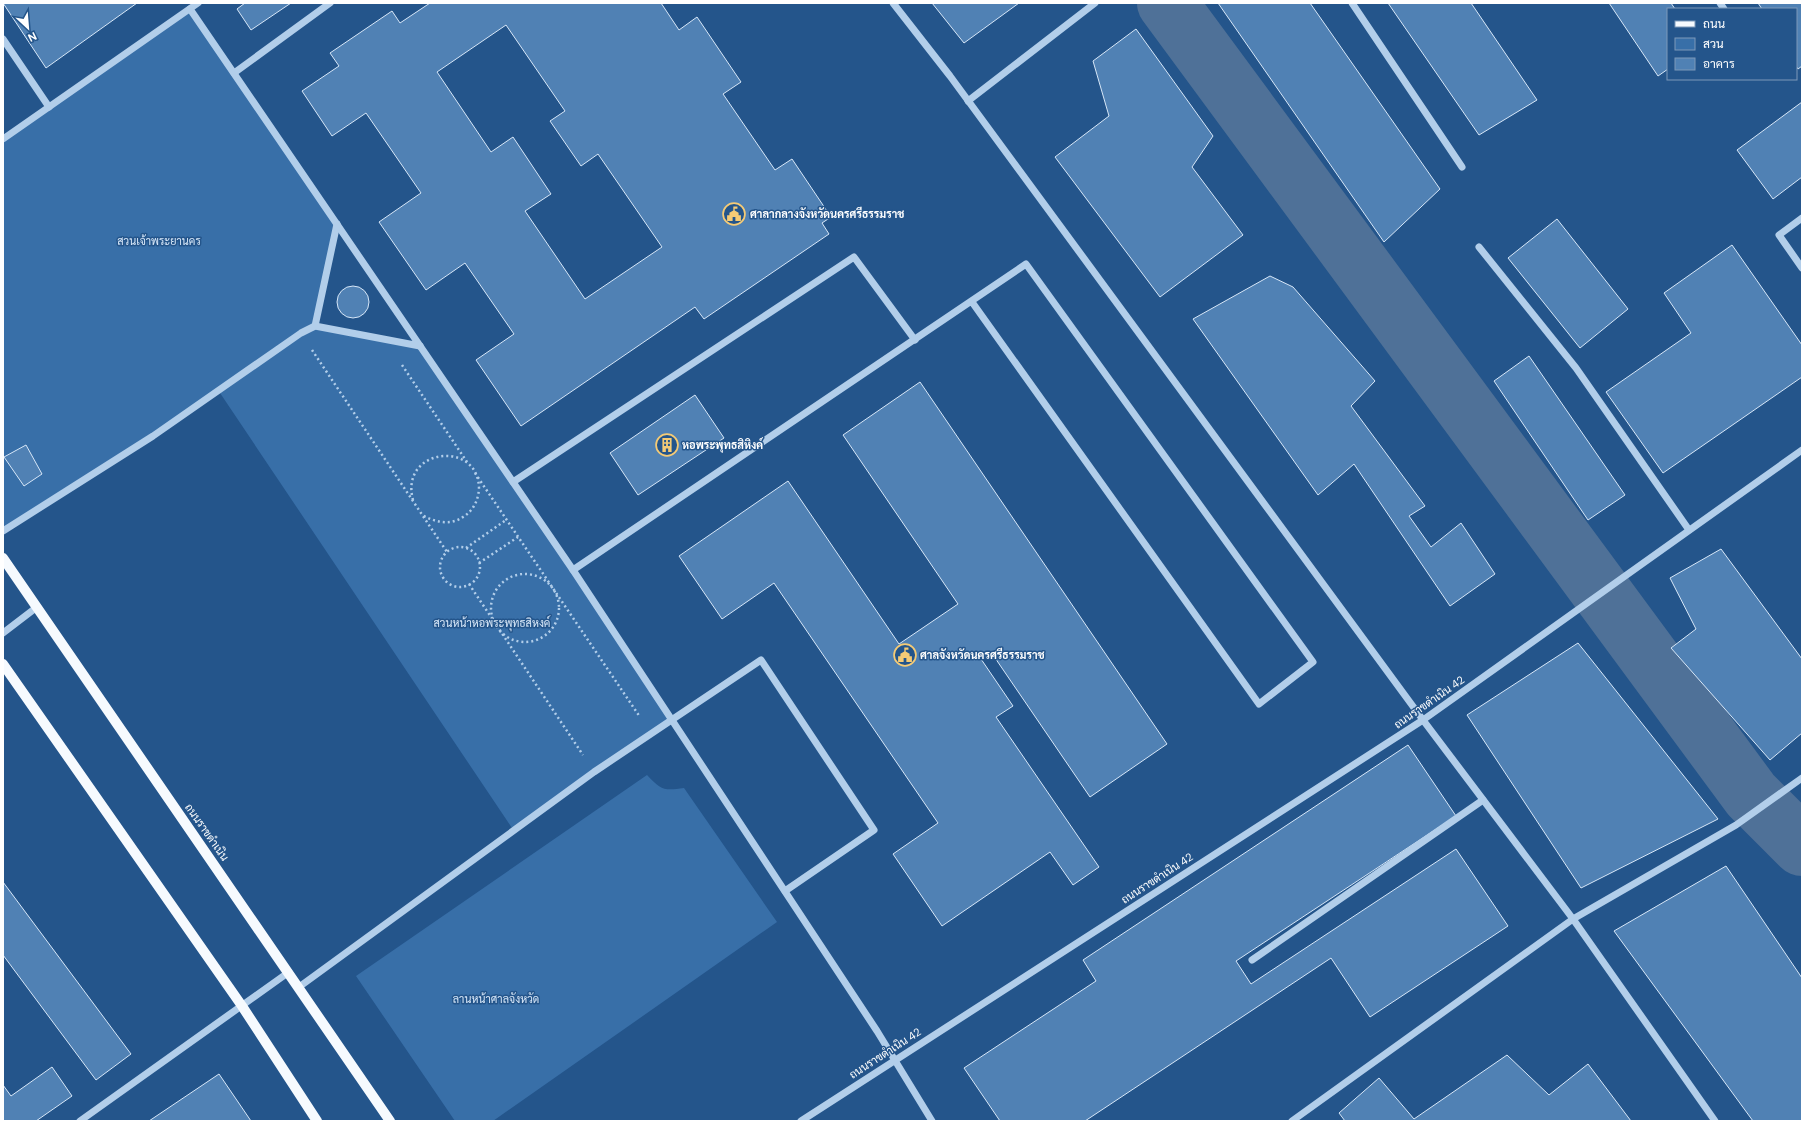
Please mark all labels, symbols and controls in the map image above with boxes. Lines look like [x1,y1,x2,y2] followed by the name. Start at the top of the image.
[8,8,48,48] north arrow
[1667,8,1797,80] legend
[1703,16,1726,32] text: ถนน
[26,29,39,45] text: N
[1703,36,1724,52] text: สวน
[1703,56,1735,72] text: อาคาร
[721,201,747,227] public building icon: ศาลากลางจังหวัดนครศรีธรรมราช
[750,206,904,221] place label: ศาลากลางจังหวัดนครศรีธรรมราช
[117,234,201,248] park label: สวนเจ้าพระยานคร
[654,432,680,458] building icon: หอพระพุทธสิหิงค์
[682,437,764,453] place label: หอพระพุทธสิหิงค์
[433,615,551,632] park label: สวนหน้าหอพระพุทธสิหงค์
[892,642,918,668] public building icon: ศาลจังหวัดนครศรีธรรมราช
[920,647,1045,662] place label: ศาลจังหวัดนครศรีธรรมราช
[1391,673,1467,731] street label: ถนนราขดำเนิน 42
[182,801,232,863] street label: ถนนราขดำเนิน
[1118,850,1196,906] street label: ถนนราขดำเนิน 42
[453,992,539,1006] park label: ลานหน้าศาลจังหวัด
[846,1025,924,1081] street label: ถนนราขดำเนิน 42

